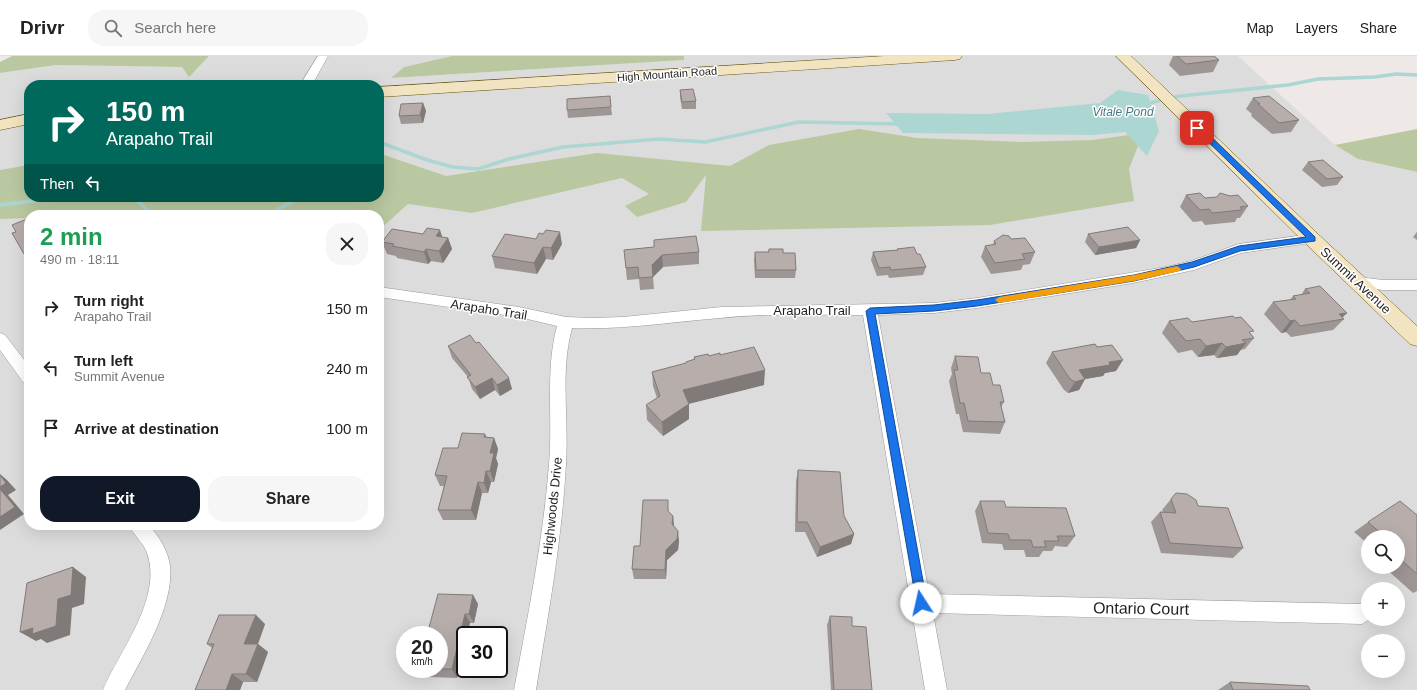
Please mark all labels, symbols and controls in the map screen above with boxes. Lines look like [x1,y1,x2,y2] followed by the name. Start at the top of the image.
[88,10,368,46] search box
[20,17,64,38] text: Drivr
[102,17,124,39] icon: search
[134,19,216,36] text: Search here
[1246,20,1274,36] text: Map
[1296,20,1338,36] text: Layers
[1360,20,1397,36] text: Share
[617,65,717,83] street label: High Mountain Road
[40,96,92,148] icon: right
[106,96,185,127] text: 150 m
[1092,105,1154,119] water label: Vitale Pond
[1180,111,1214,145] pin
[1186,117,1208,139] icon: arrive
[106,129,213,149] text: Arapaho Trail
[82,172,104,194] icon: left
[40,175,74,192] text: Then
[40,223,103,250] text: 2 min
[326,223,368,265] button: close
[1317,244,1394,317] street label: Summit Avenue
[40,252,119,267] text: 490 m · 18:11
[74,292,144,309] text: Turn right
[450,296,528,323] street label: Arapaho Trail
[40,297,62,319] icon: right
[326,300,368,317] text: 150 m
[773,303,851,318] street label: Arapaho Trail
[74,309,151,324] text: Arapaho Trail
[74,352,133,369] text: Turn left
[40,357,62,379] icon: left
[326,360,368,377] text: 240 m
[74,369,165,384] text: Summit Avenue
[40,417,62,439] icon: arrive
[74,420,219,437] text: Arrive at destination
[326,420,368,437] text: 100 m
[540,456,565,556] street label: Highwoods Drive
[40,476,200,522] button: Exit
[208,476,368,522] button: Share
[1361,530,1405,678] map controls
[1361,530,1405,574] button: search
[900,582,942,624] position arrow
[1361,582,1405,626] button: +
[1093,599,1190,618] street label: Ontario Court
[456,626,508,678] speed limit sign: 30
[1361,634,1405,678] button: −
[411,636,433,658] text: 20
[411,656,433,667] text: km/h

